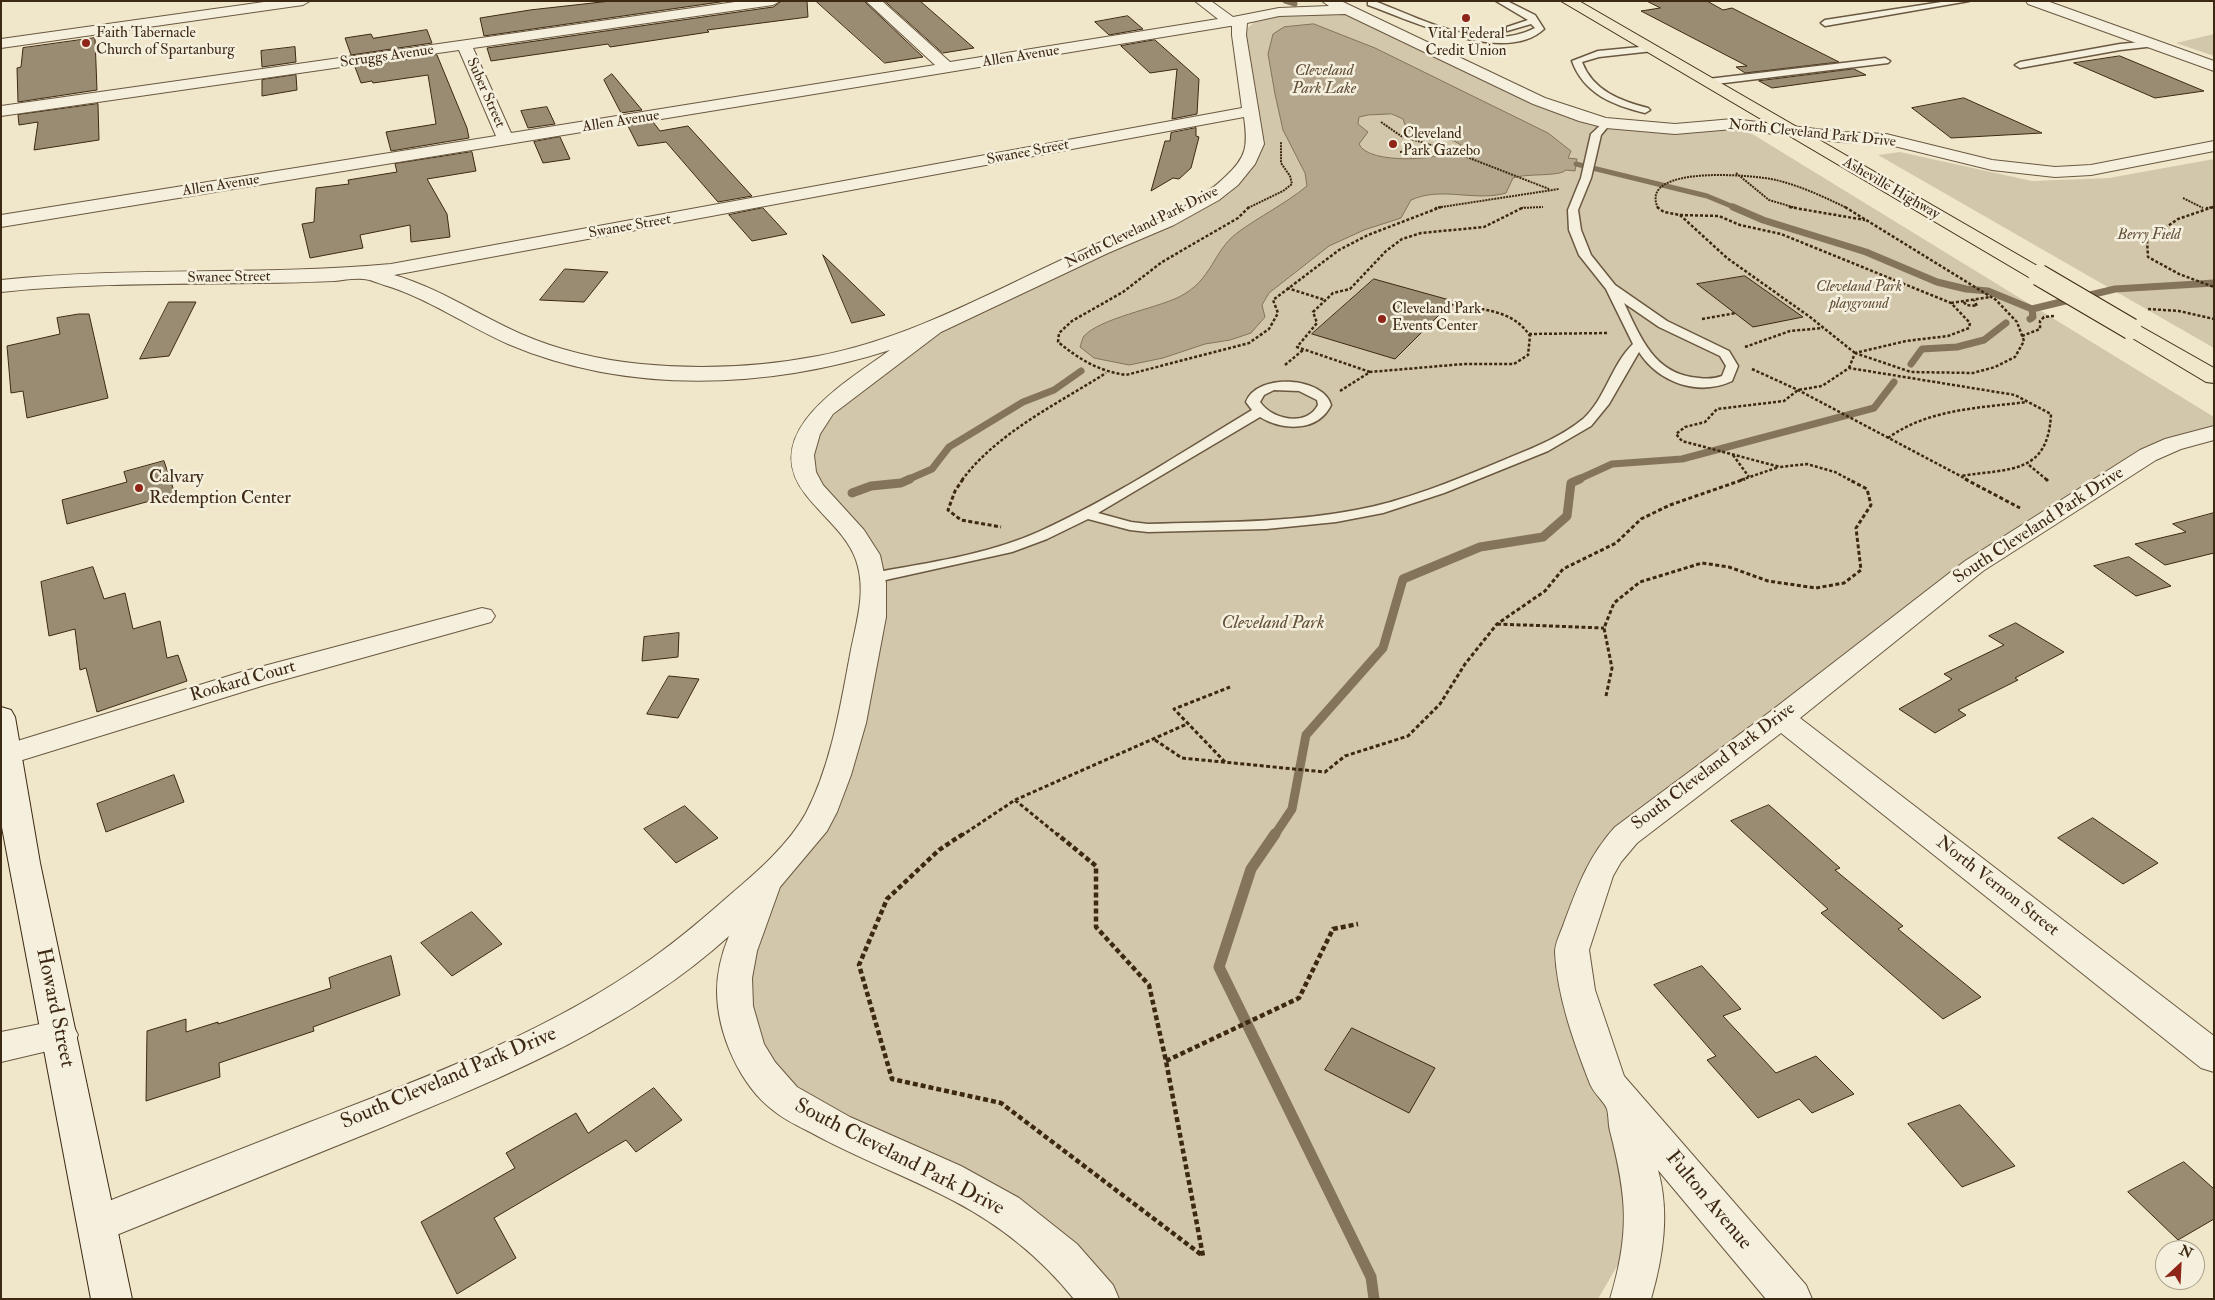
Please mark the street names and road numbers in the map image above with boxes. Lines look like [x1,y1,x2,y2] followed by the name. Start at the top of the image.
[339,42,435,72] street label: Scruggs Avenue
[981,42,1061,72] street label: Allen Avenue
[462,55,508,131] street label: Suber Street
[581,107,661,137] street label: Allen Avenue
[1727,116,1897,152] street label: North Cleveland Park Drive
[985,136,1071,170] street label: Swanee Street
[1839,154,1943,224] street label: Asheville Highway
[181,171,261,201] street label: Allen Avenue
[1062,183,1222,273] street label: North Cleveland Park Drive
[587,211,673,243] street label: Swanee Street
[187,268,271,288] street label: Swanee Street
[1950,463,2128,589] street label: South Cleveland Park Drive
[188,657,298,707] street label: Rookard Court
[1628,698,1800,836] street label: South Cleveland Park Drive
[1931,832,2063,942] street label: North Vernon Street
[29,946,79,1070] street label: Howard Street
[337,1022,561,1136] street label: South Cleveland Park Drive
[790,1094,1008,1222] street label: South Cleveland Park Drive
[1659,1146,1757,1256] street label: Fulton Avenue

